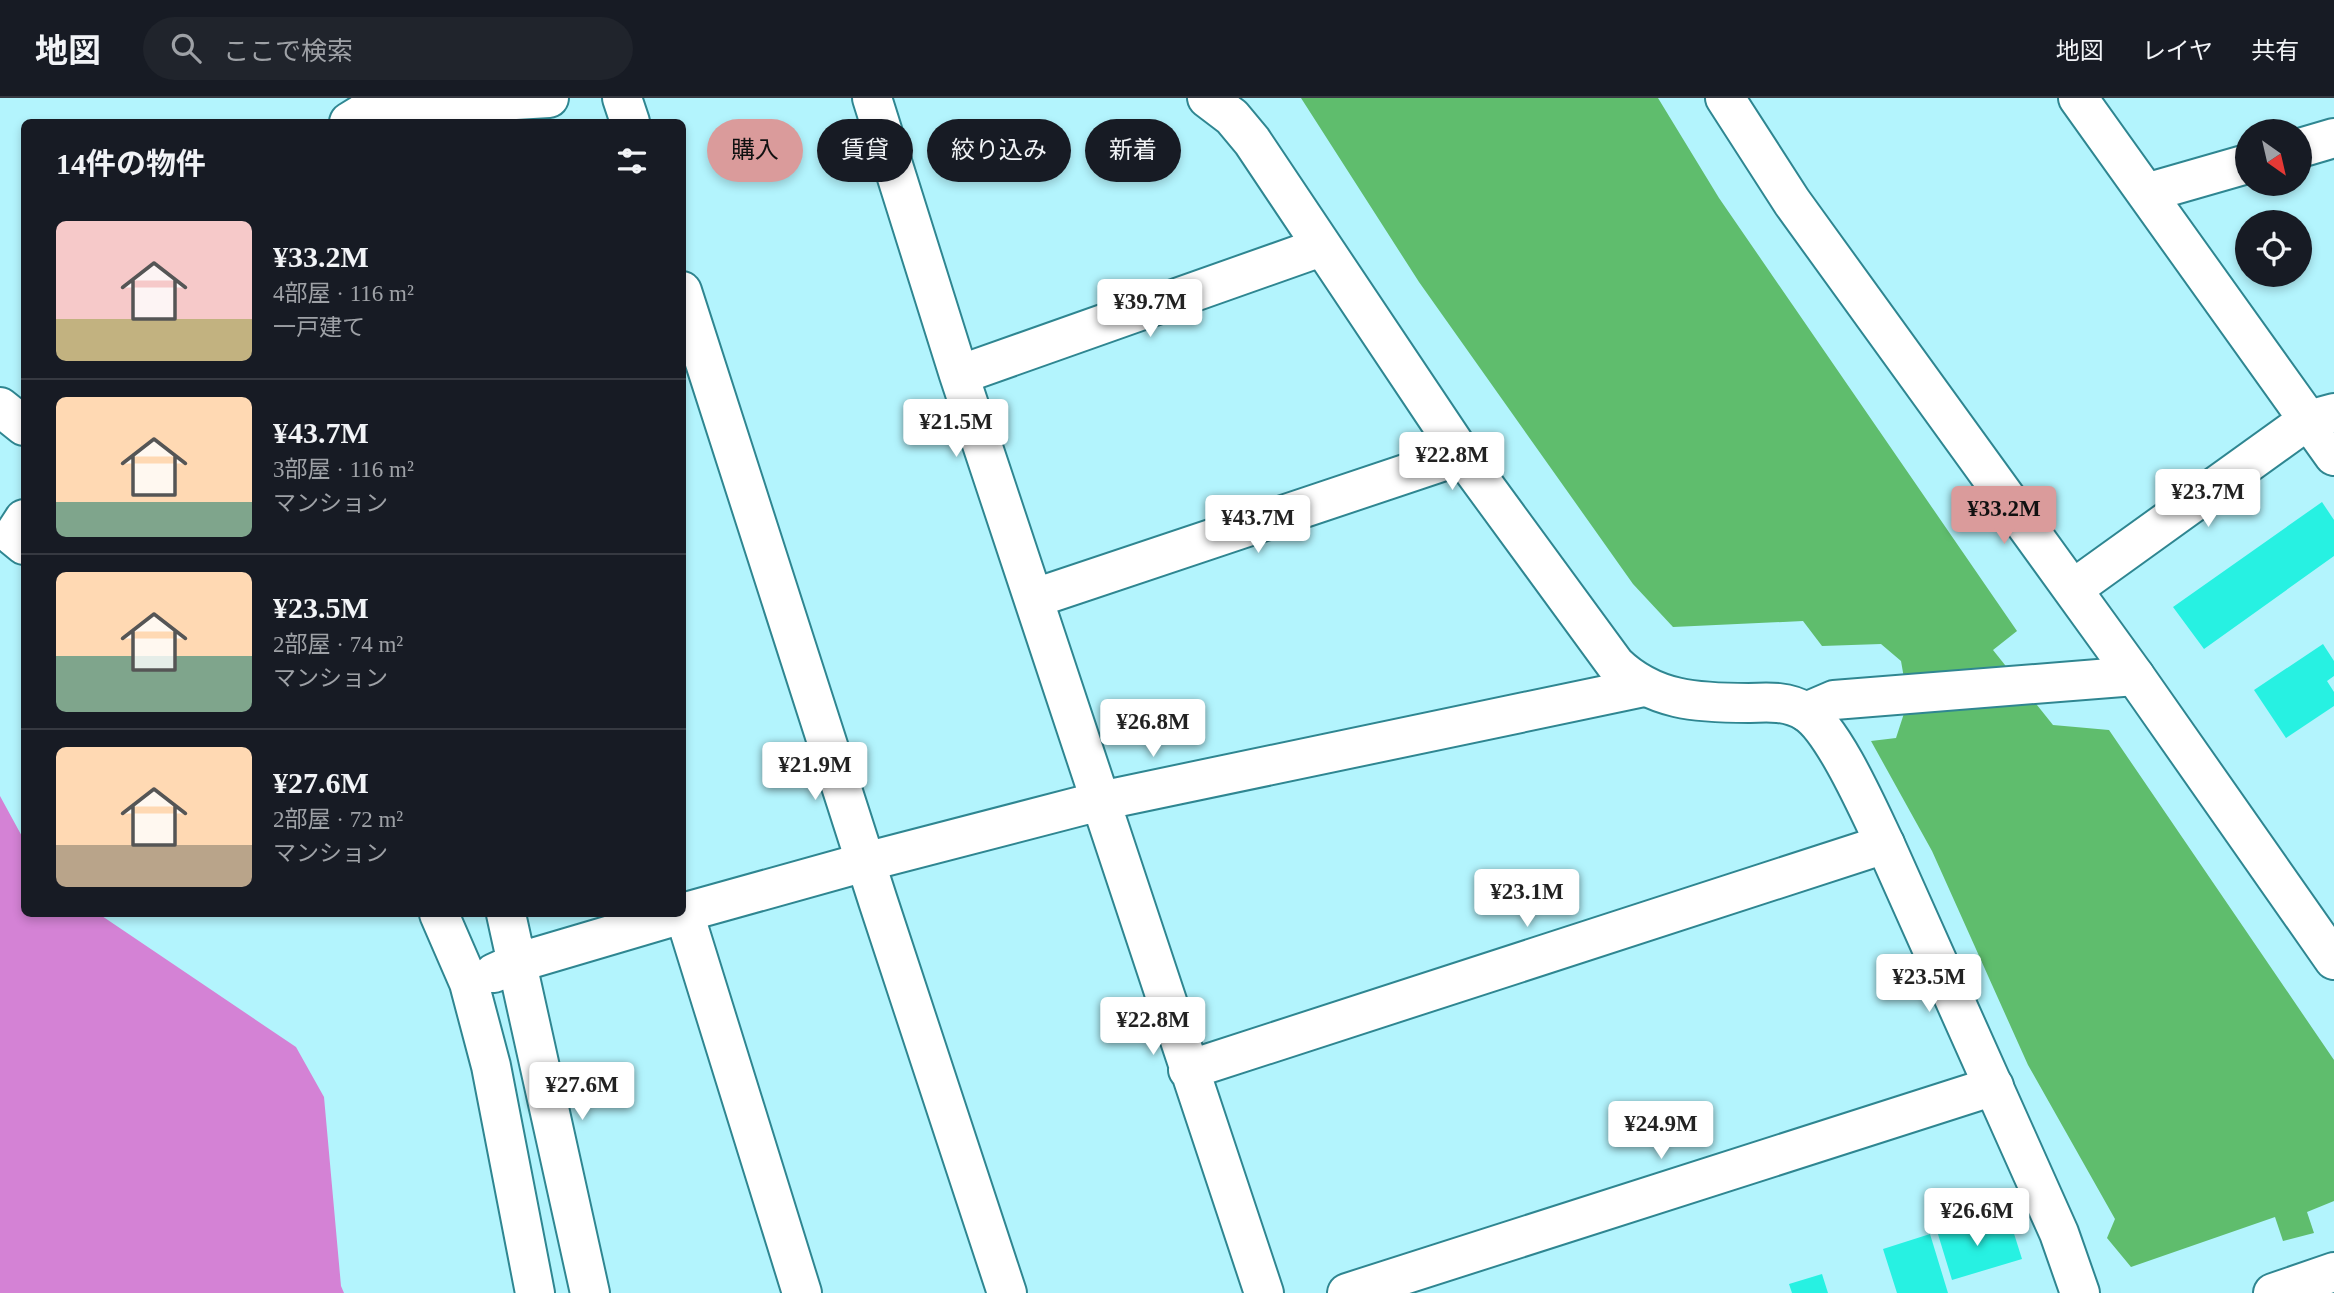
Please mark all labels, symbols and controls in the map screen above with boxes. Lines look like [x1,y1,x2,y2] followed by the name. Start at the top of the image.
[143,17,633,80] search box
[167,29,205,67] icon: search
[35,33,101,69] text: 地図
[223,37,353,66] text: ここで検索
[2056,38,2104,64] text: 地図
[2142,38,2213,64] text: レイヤ
[2251,38,2299,64] text: 共有
[707,119,803,182] chip: 購入
[817,119,913,182] chip: 賃貸
[927,119,1071,182] chip: 絞り込み
[1085,119,1181,182] chip: 新着
[2235,119,2312,196] north arrow
[2235,119,2312,287] map controls
[613,142,651,180] icon: filters
[56,147,206,180] text: 14件の物件
[2235,210,2312,287] button: locate
[273,240,369,273] text: ¥33.2M
[112,249,196,333] icon: home
[1093,280,1207,339] pin: ¥39.7M
[273,281,414,306] text: 4部屋 · 116 m²
[1113,289,1187,314] text: ¥39.7M
[273,315,365,340] text: 一戸建て
[899,400,1013,459] pin: ¥21.5M
[919,409,993,434] text: ¥21.5M
[273,416,369,449] text: ¥43.7M
[112,425,196,509] icon: home
[1395,432,1509,492] pin: ¥22.8M
[1415,442,1489,467] text: ¥22.8M
[273,457,414,482] text: 3部屋 · 116 m²
[2151,470,2265,529] pin: ¥23.7M
[2171,479,2245,504] text: ¥23.7M
[1947,486,2061,546] pin: ¥33.2M
[273,491,388,516] text: マンション
[1201,496,1315,555] pin: ¥43.7M
[1967,496,2041,521] text: ¥33.2M
[1221,505,1295,530] text: ¥43.7M
[273,591,369,624] text: ¥23.5M
[112,600,196,684] icon: home
[273,632,403,657] text: 2部屋 · 74 m²
[273,666,388,691] text: マンション
[1096,700,1210,759] pin: ¥26.8M
[1116,709,1190,734] text: ¥26.8M
[758,742,872,802] pin: ¥21.9M
[778,752,852,777] text: ¥21.9M
[273,766,369,799] text: ¥27.6M
[112,775,196,859] icon: home
[273,807,403,832] text: 2部屋 · 72 m²
[273,841,388,866] text: マンション
[1470,870,1584,929] pin: ¥23.1M
[1490,879,1564,904] text: ¥23.1M
[1872,954,1986,1014] pin: ¥23.5M
[1892,964,1966,989] text: ¥23.5M
[1096,998,1210,1057] pin: ¥22.8M
[1116,1007,1190,1032] text: ¥22.8M
[525,1062,639,1122] pin: ¥27.6M
[545,1072,619,1097] text: ¥27.6M
[1604,1102,1718,1161] pin: ¥24.9M
[1624,1111,1698,1136] text: ¥24.9M
[1920,1188,2034,1248] pin: ¥26.6M
[1940,1198,2014,1223] text: ¥26.6M

